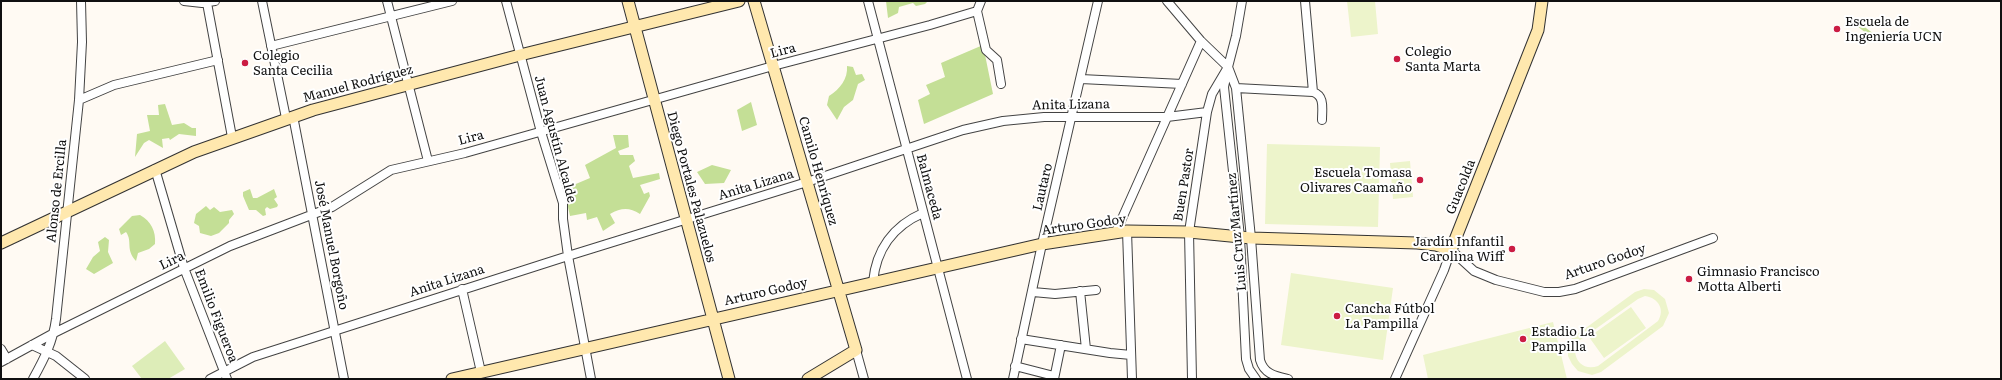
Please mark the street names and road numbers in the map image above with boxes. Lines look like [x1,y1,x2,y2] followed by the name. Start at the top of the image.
[769,40,797,62] street label: Lira
[301,62,415,106] street label: Manuel Rodríguez
[531,74,579,204] street label: Juan Agustín Alcalde
[1032,97,1110,113] street label: Anita Lizana
[663,110,719,264] street label: Diego Portales Palazuelos
[795,115,841,227] street label: Camilo Henríquez
[457,127,485,149] street label: Lira
[44,139,70,243] street label: Alonso de Ercilla
[1171,147,1197,223] street label: Buen Pastor
[913,152,945,222] street label: Balmaceda
[1443,157,1479,217] street label: Guacolda
[1030,162,1056,212] street label: Lautaro
[716,166,796,204] street label: Anita Lizana
[1224,172,1250,292] street label: Luis Cruz Martínez
[311,179,351,311] street label: José Manuel Borgoño
[1041,211,1127,239] street label: Arturo Godoy
[1562,241,1648,283] street label: Arturo Godoy
[157,248,187,274] street label: Lira
[407,262,487,300] street label: Anita Lizana
[191,267,241,365] street label: Emilio Figueroa
[723,275,809,309] street label: Arturo Godoy

